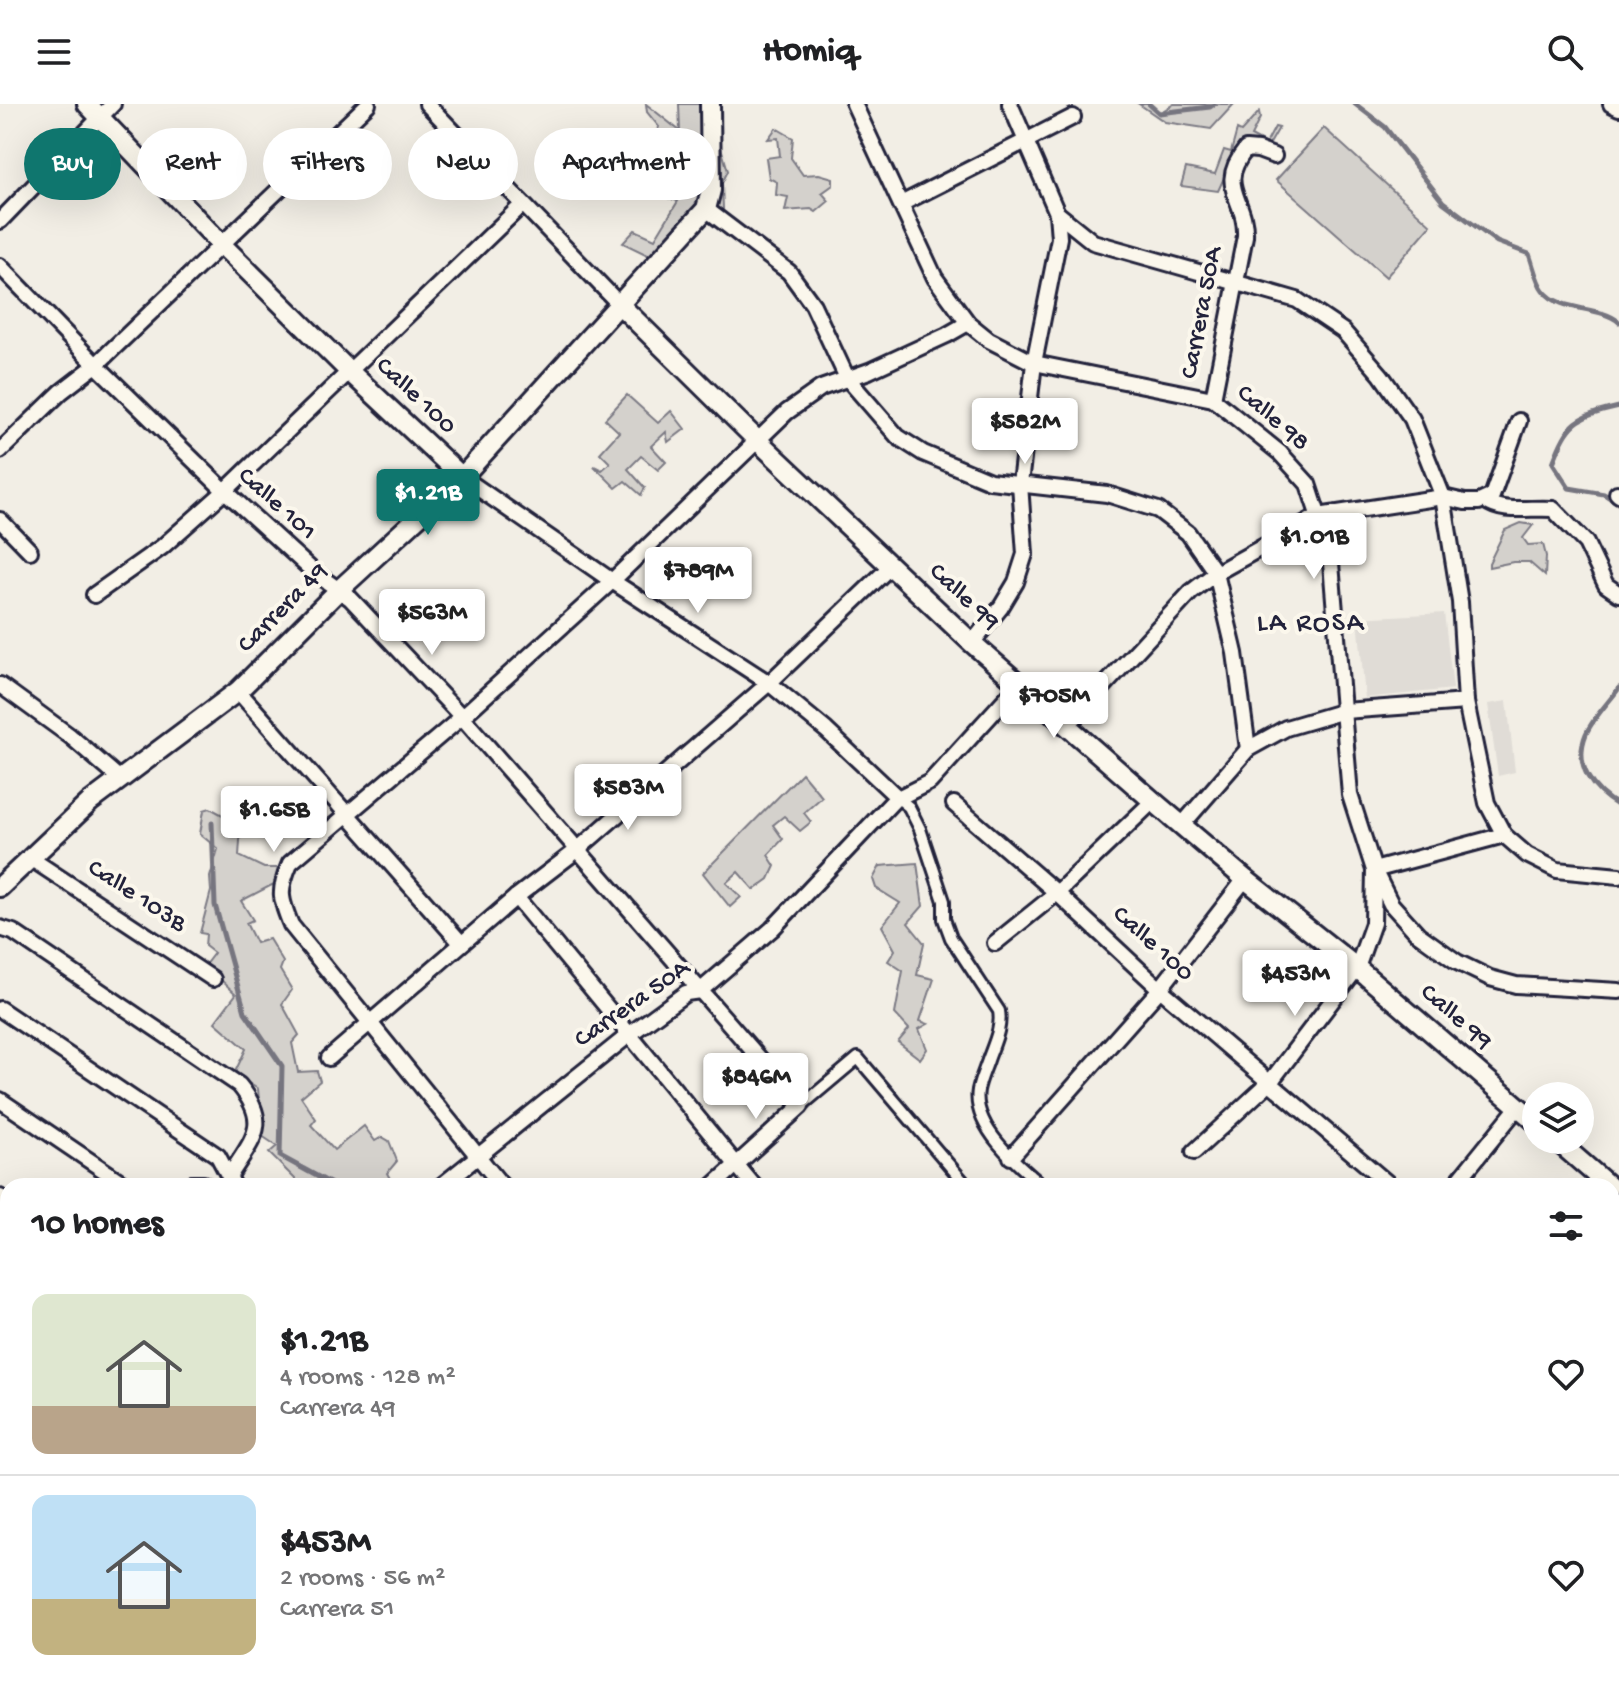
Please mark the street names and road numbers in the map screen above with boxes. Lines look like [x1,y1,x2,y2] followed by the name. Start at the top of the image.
[1175,243,1231,382] street label: Carrera 50A
[368,352,462,442] street label: Calle 100
[1229,379,1315,459] street label: Calle 98
[230,462,322,548] street label: Calle 101
[232,557,336,661] street label: Carrera 49
[921,557,1005,639] street label: Calle 99
[81,854,192,941] street label: Calle 103B
[1105,900,1200,990] street label: Calle 100
[569,953,698,1056] street label: Carrera 50A
[1413,978,1497,1058] street label: Calle 99

